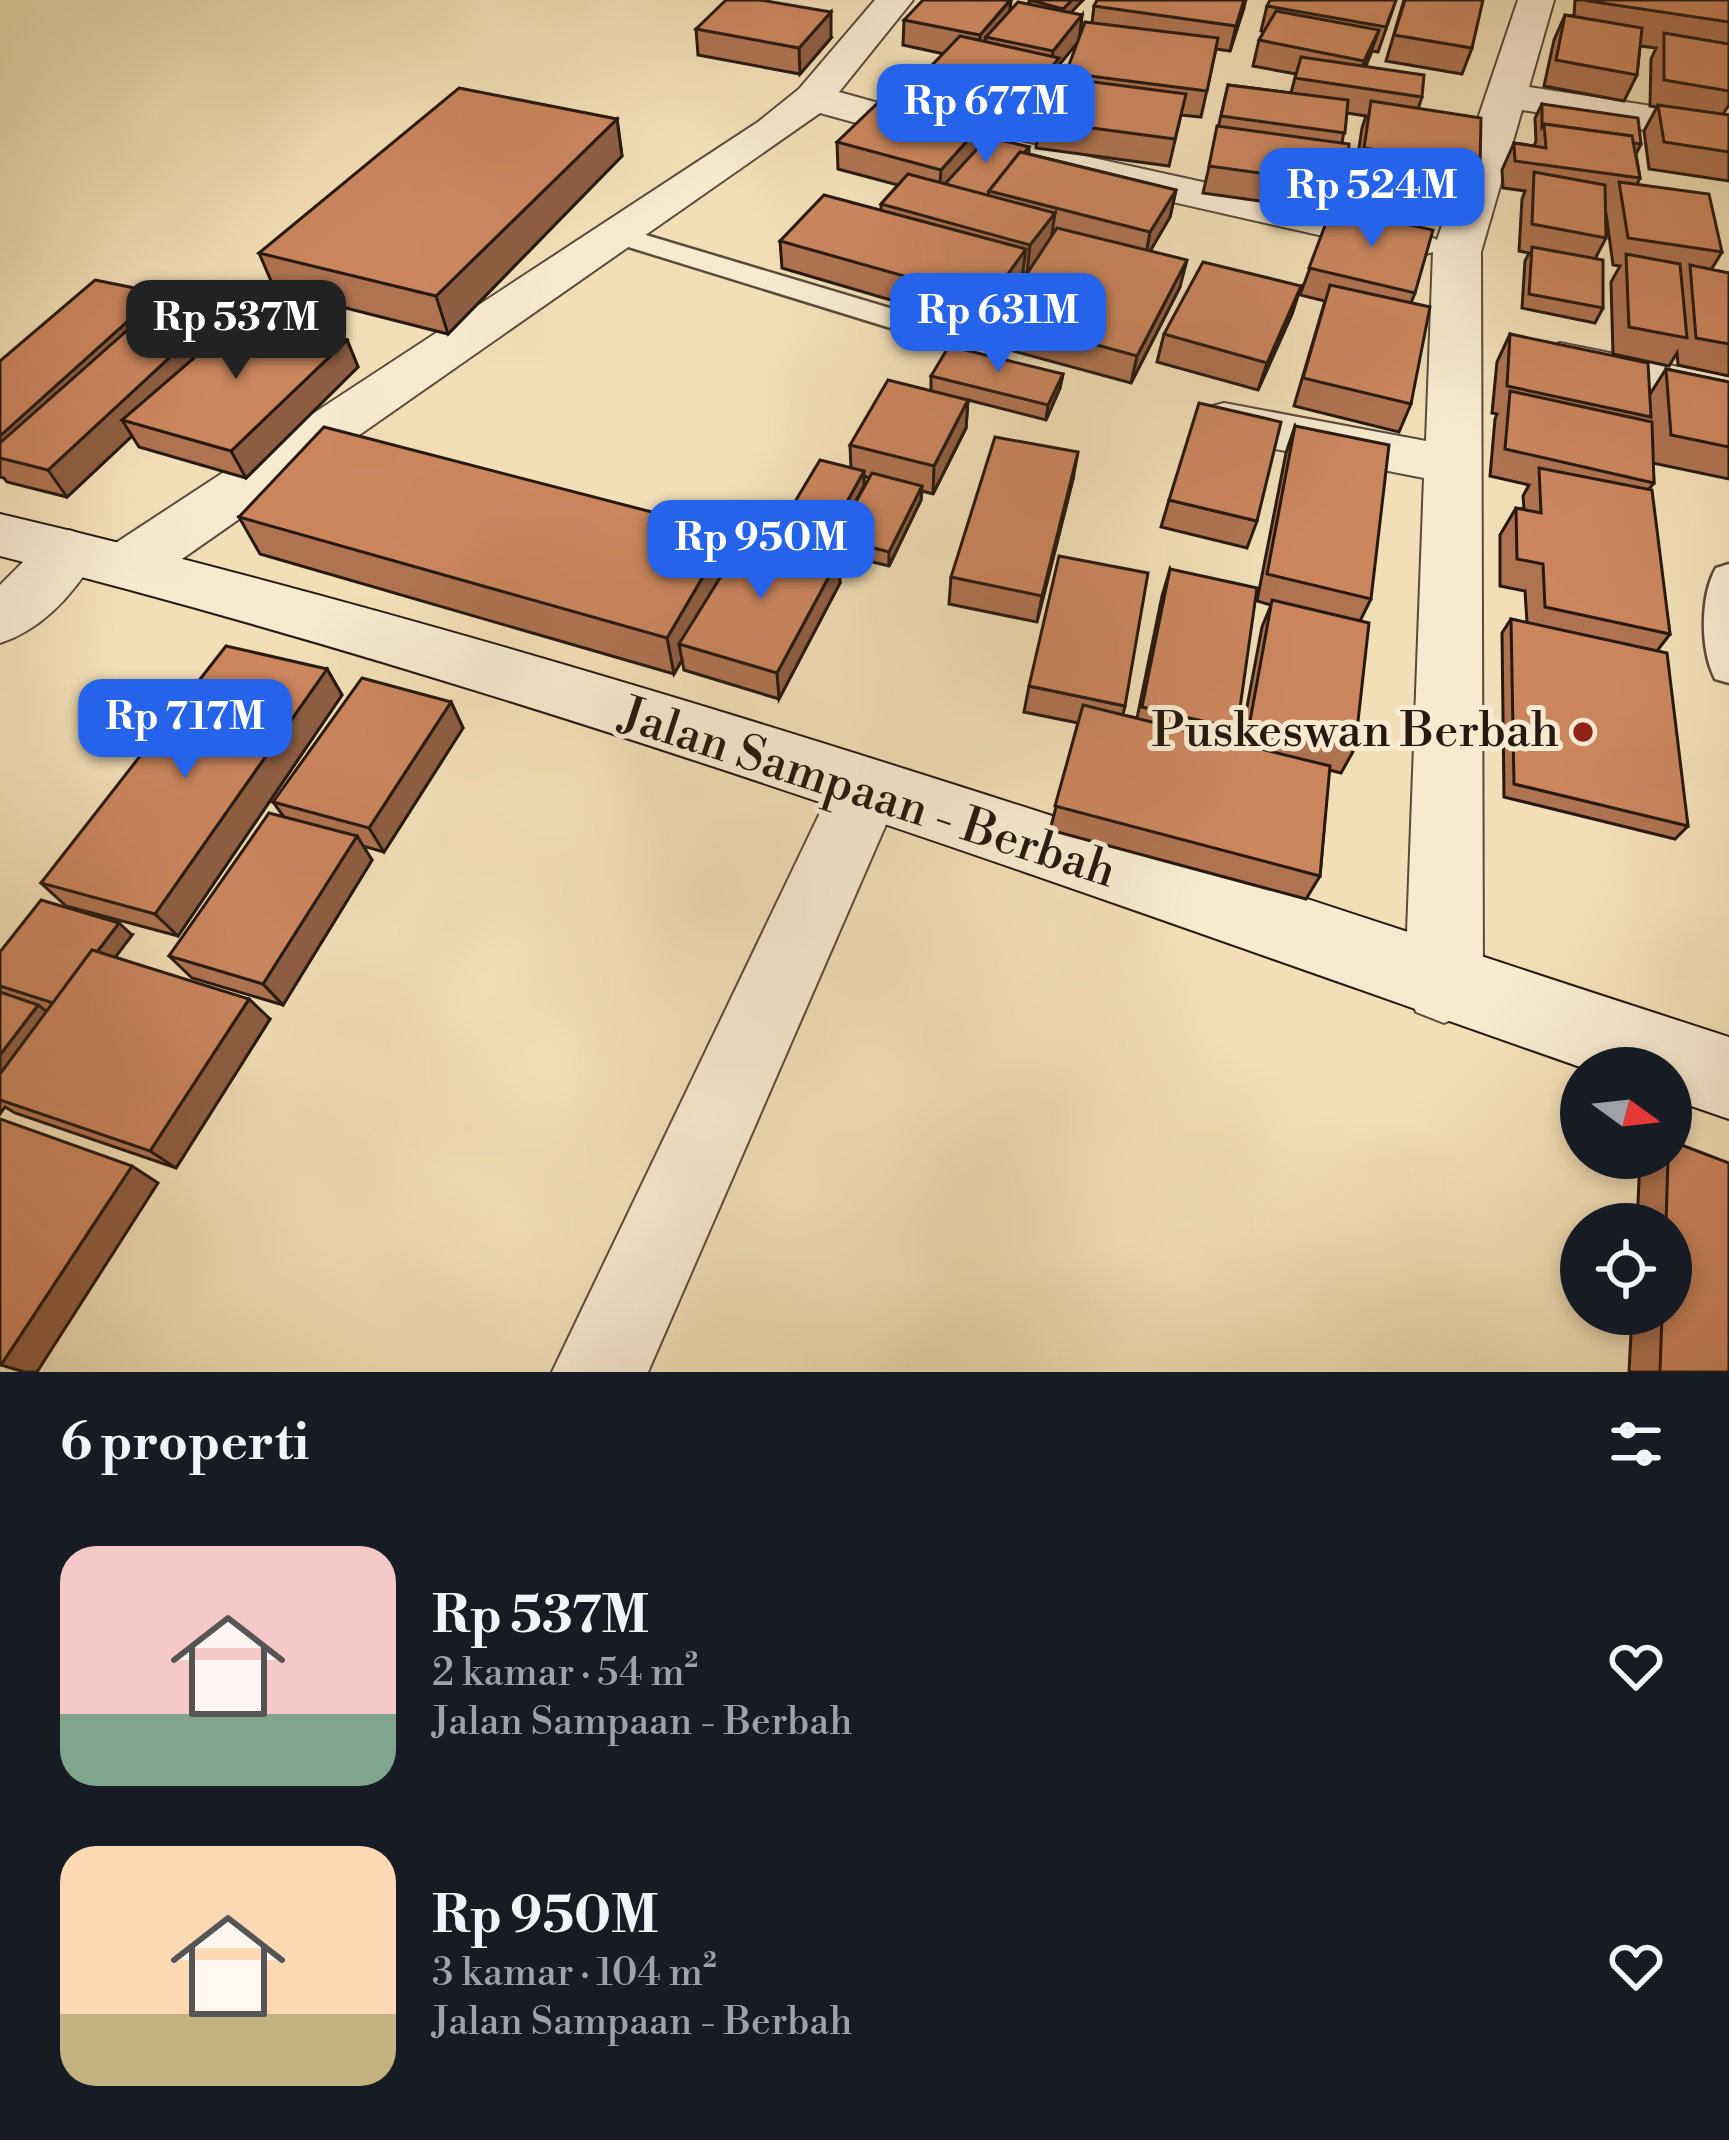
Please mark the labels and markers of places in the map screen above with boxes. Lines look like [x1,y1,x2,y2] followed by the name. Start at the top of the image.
[875,64,1097,166] pin: Rp 677M
[1261,148,1483,250] pin: Rp 524M
[887,273,1109,375] pin: Rp 631M
[125,280,347,382] pin: Rp 537M
[650,500,872,602] pin: Rp 950M
[74,679,296,781] pin: Rp 717M
[1152,702,1559,762] place label: Puskeswan Berbah
[1570,719,1596,745] marker: Puskeswan Berbah

